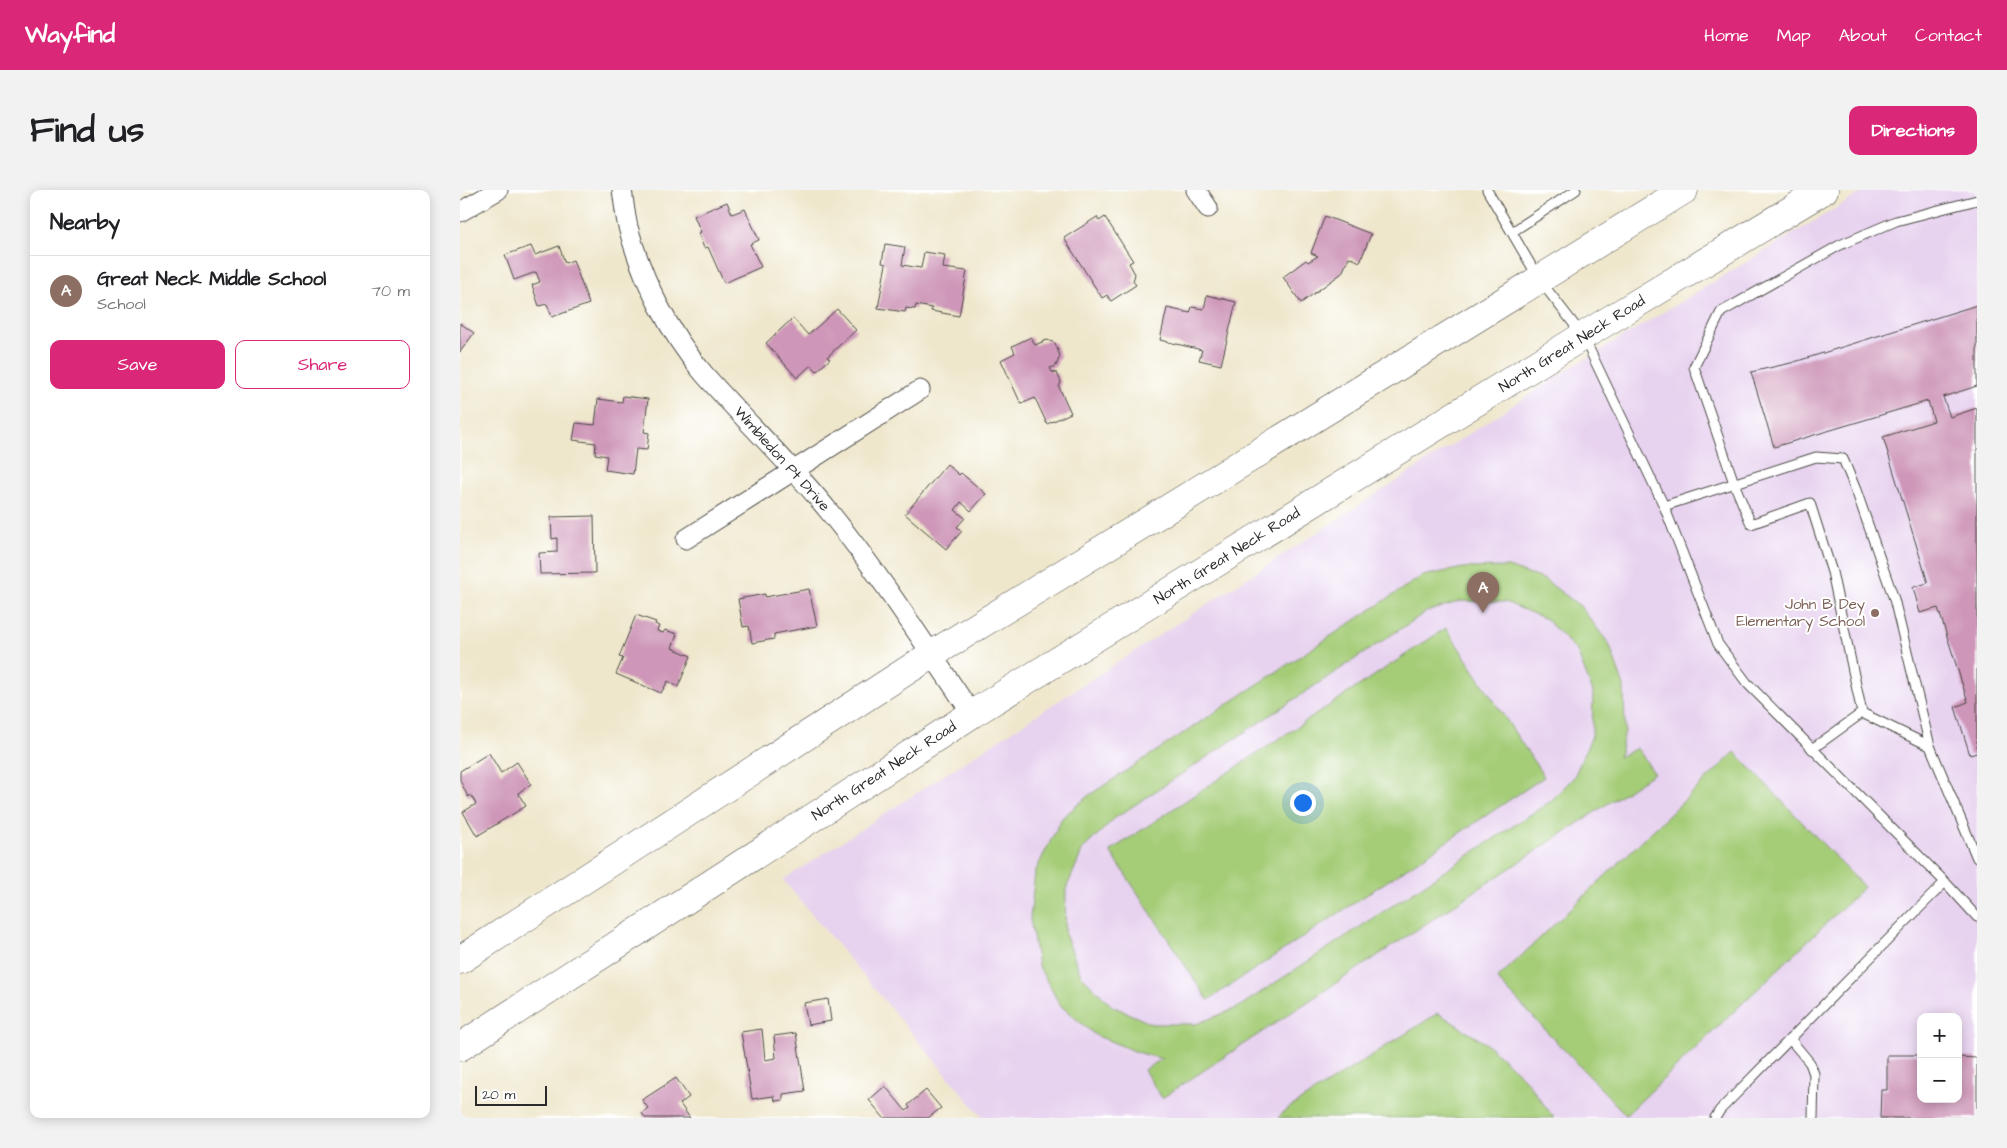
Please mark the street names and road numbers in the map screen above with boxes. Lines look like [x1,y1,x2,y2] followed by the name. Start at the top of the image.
[1495,290,1649,398] street label: North Great Neck Road
[729,402,835,516] street label: Wimbledon Pt Drive
[1150,502,1304,610] street label: North Great Neck Road
[808,716,961,826] street label: North Great Neck Road

